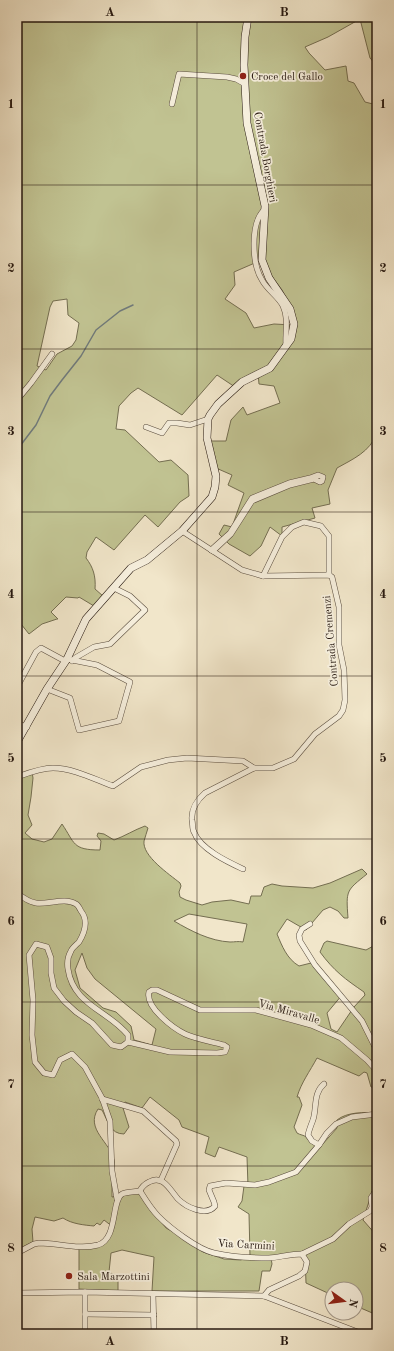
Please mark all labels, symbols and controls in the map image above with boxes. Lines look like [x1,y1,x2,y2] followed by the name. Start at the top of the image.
[105,6,115,19] text: A
[279,6,289,19] text: B
[238,71,248,81] marker: Croce del Gallo
[251,72,323,83] place label: Croce del Gallo
[7,98,15,111] text: 1
[379,98,387,111] text: 1
[251,111,278,203] street label: Contrada Borghieri
[7,262,15,275] text: 2
[379,262,387,275] text: 2
[7,425,15,438] text: 3
[379,425,387,438] text: 3
[7,588,15,601] text: 4
[379,588,387,601] text: 4
[322,595,341,687] street label: Contrada Cremenzi
[7,752,15,765] text: 5
[379,752,387,765] text: 5
[7,915,15,928] text: 6
[379,915,387,928] text: 6
[257,998,320,1026] street label: Via Miravalle
[7,1078,15,1091] text: 7
[379,1078,387,1091] text: 7
[217,1239,275,1252] street label: Via Carmini
[7,1242,15,1255] text: 8
[379,1242,387,1255] text: 8
[64,1271,74,1281] marker: Sala Marzottini
[77,1272,150,1283] place label: Sala Marzottini
[324,1281,364,1321] north arrow
[346,1298,359,1309] text: N
[105,1335,115,1348] text: A
[279,1335,289,1348] text: B

